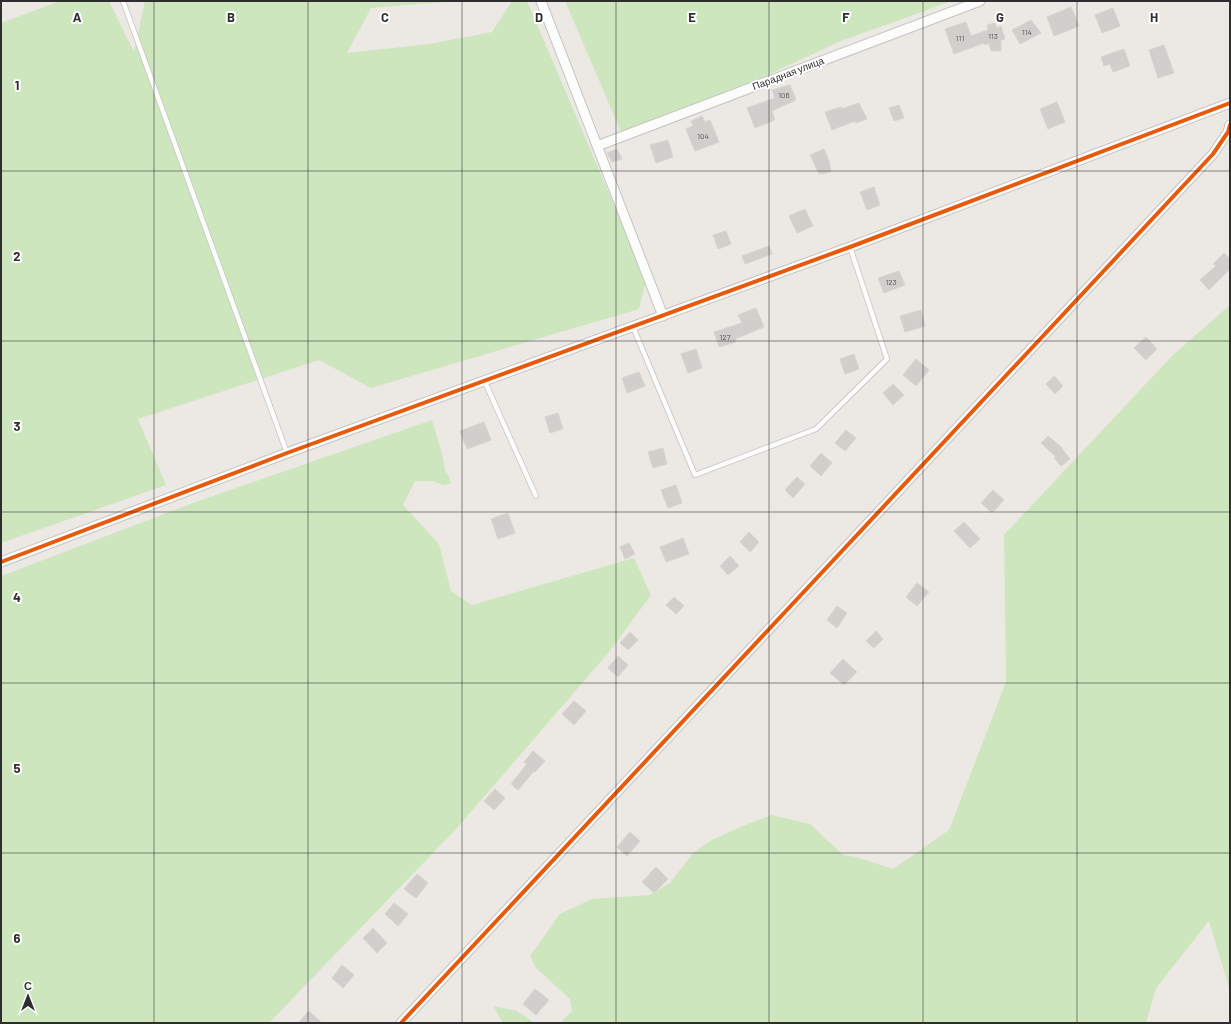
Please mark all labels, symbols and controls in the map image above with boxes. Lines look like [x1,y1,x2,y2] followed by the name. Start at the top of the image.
[73,9,82,25] text: A
[227,9,235,25] text: B
[381,9,389,25] text: C
[535,9,543,25] text: D
[688,9,696,25] text: E
[842,9,850,25] text: F
[996,9,1004,25] text: G
[1150,9,1158,25] text: H
[1022,27,1032,37] house number: 114
[988,31,998,41] house number: 113
[956,33,964,43] house number: 111
[751,54,826,92] street label: Парадная улица
[15,77,19,93] text: 1
[778,90,790,100] house number: 106
[697,131,709,141] house number: 104
[13,248,21,264] text: 2
[885,277,897,287] house number: 123
[720,332,731,342] house number: 127
[13,418,21,434] text: 3
[13,589,21,605] text: 4
[13,760,21,776] text: 5
[14,930,21,946] text: 6
[8,976,48,1016] north arrow
[24,979,32,992] text: С

